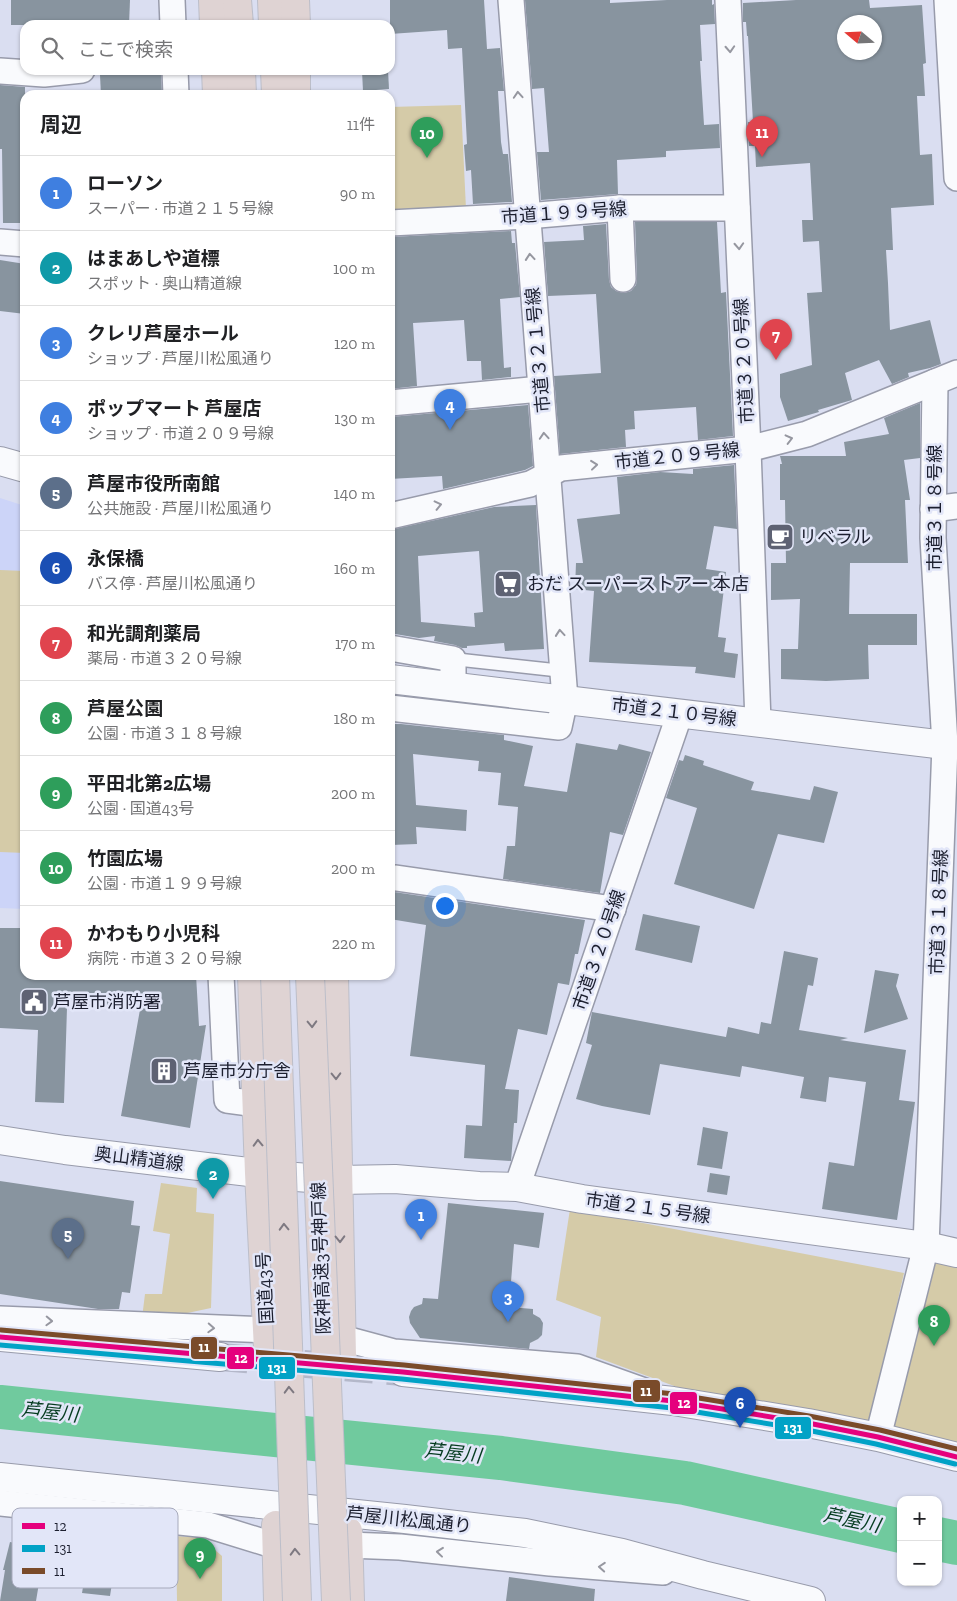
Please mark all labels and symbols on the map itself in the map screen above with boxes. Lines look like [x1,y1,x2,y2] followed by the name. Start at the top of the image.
[837,15,882,60] north arrow
[725,45,736,53] one-way arrow
[513,91,524,99] one-way arrow
[746,116,778,157] pin: 11
[411,117,443,158] pin: 10
[500,198,628,228] street label: 市道１９９号線
[734,242,745,250] one-way arrow
[525,253,536,261] one-way arrow
[522,286,554,414] street label: 市道３２１号線
[730,298,758,424] street label: 市道３２０号線
[760,319,792,360] pin: 7
[434,389,466,430] pin: 4
[539,432,550,440] one-way arrow
[784,434,792,444] one-way arrow
[613,438,741,474] street label: 市道２０９号線
[924,445,946,571] street label: 市道３１８号線
[590,459,598,470] one-way arrow
[433,500,442,511] one-way arrow
[765,522,795,552] cafe icon: リベラル
[799,526,871,548] place label: リベラル
[493,569,523,599] supermarket icon: おだ スーパーストアー 本店
[527,573,749,595] place label: おだ スーパーストアー 本店
[554,629,565,637] one-way arrow
[610,693,738,731] street label: 市道２１０号線
[926,849,952,975] street label: 市道３１８号線
[568,887,630,1013] street label: 市道３２０号線
[432,893,458,919] your location
[19,987,49,1017] public building icon: 芦屋市消防署
[53,991,161,1013] place label: 芦屋市消防署
[307,1020,318,1028] one-way arrow
[149,1056,179,1086] building icon: 芦屋市分庁舎
[183,1060,291,1082] place label: 芦屋市分庁舎
[331,1072,341,1080] one-way arrow
[253,1139,263,1146] one-way arrow
[93,1143,185,1175] street label: 奥山精道線
[197,1158,229,1199] pin: 2
[307,1181,335,1335] street label: 阪神高速3号神戸線
[584,1188,712,1228] street label: 市道２１５号線
[405,1199,437,1240] pin: 1
[52,1218,84,1259] pin: 5
[278,1223,289,1231] one-way arrow
[335,1235,345,1243] one-way arrow
[252,1251,278,1325] street label: 国道43号
[492,1281,524,1322] pin: 3
[918,1305,950,1346] pin: 8
[45,1315,53,1326] one-way arrow
[207,1322,215,1333] one-way arrow
[190,1336,218,1360] line badge: 11
[198,1339,210,1356] text: 11
[226,1346,255,1370] line badge: 12
[234,1350,248,1367] text: 12
[258,1356,296,1380] line badge: 131
[268,1360,287,1377] text: 131
[632,1379,661,1403] line badge: 11
[640,1383,652,1400] text: 11
[284,1386,294,1394] one-way arrow
[724,1387,756,1428] pin: 6
[669,1391,698,1415] line badge: 12
[677,1395,691,1412] text: 12
[20,1398,82,1427] water label: 芦屋川
[774,1416,812,1440] line badge: 131
[784,1420,803,1437] text: 131
[423,1439,485,1468] water label: 芦屋川
[345,1502,473,1538] street label: 芦屋川松風通り
[822,1503,884,1538] water label: 芦屋川
[12,1508,178,1588] legend
[54,1518,67,1535] text: 12
[184,1538,216,1579] pin: 9
[54,1540,72,1557] text: 131
[436,1547,444,1558] one-way arrow
[290,1548,300,1556] one-way arrow
[598,1562,606,1573] one-way arrow
[54,1563,65,1580] text: 11

